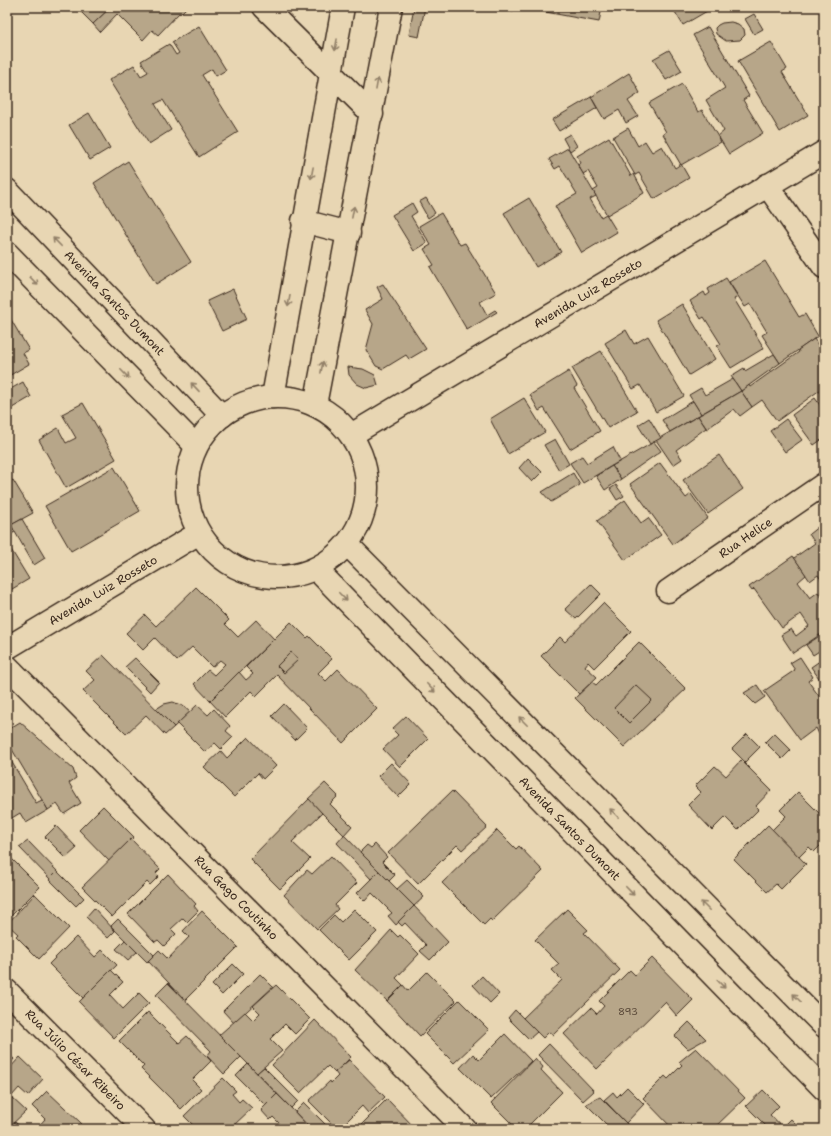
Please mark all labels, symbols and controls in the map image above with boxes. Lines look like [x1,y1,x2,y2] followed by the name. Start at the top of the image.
[332,39,340,52] one-way arrow
[373,78,381,91] one-way arrow
[308,166,316,179] one-way arrow
[349,206,357,219] one-way arrow
[52,237,62,247] one-way arrow
[61,247,168,359] street label: Avenida Santos Dumont
[531,255,645,332] street label: Avenida Luiz Rosseto
[29,276,39,286] one-way arrow
[285,294,293,307] one-way arrow
[319,361,327,374] one-way arrow
[120,369,130,379] one-way arrow
[190,382,200,392] one-way arrow
[716,514,775,562] street label: Rua Helice
[46,552,160,629] street label: Avenida Luiz Rosseto
[338,591,347,601] one-way arrow
[426,683,436,693] one-way arrow
[518,716,528,726] one-way arrow
[515,773,624,884] street label: Avenida Santos Dumont
[609,808,619,818] one-way arrow
[191,852,282,943] street label: Rua Gago Coutinho
[625,886,635,896] one-way arrow
[700,901,710,911] one-way arrow
[716,979,726,989] one-way arrow
[792,993,802,1003] one-way arrow
[618,1005,638,1018] house number: 893
[22,1006,129,1114] street label: Rua Júlio César Ribeiro

